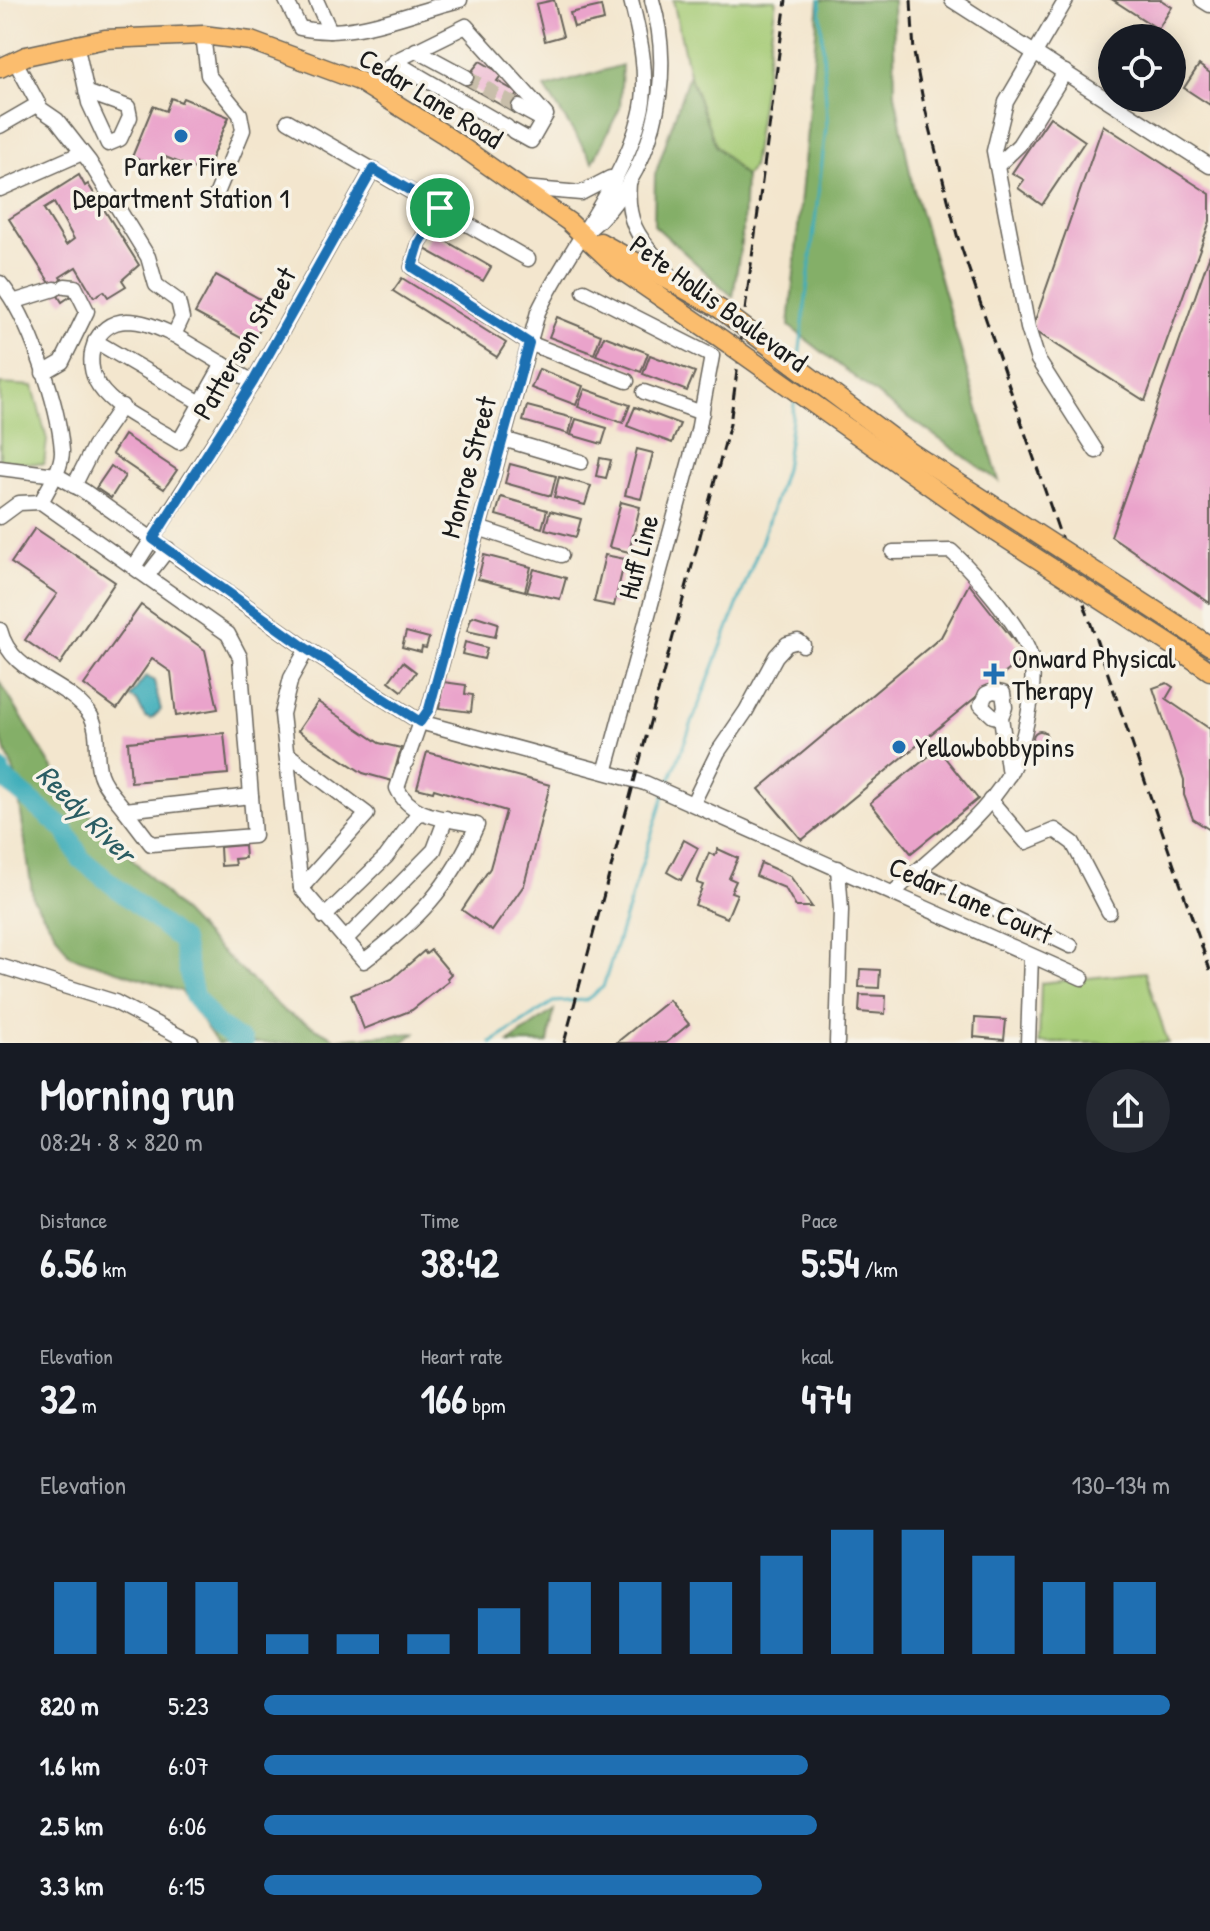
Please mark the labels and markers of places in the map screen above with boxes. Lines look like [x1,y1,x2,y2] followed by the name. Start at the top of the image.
[172,127,190,145] marker: Parker Fire Department Station 1
[73,147,289,217] place label: Parker Fire Department Station 1
[406,174,474,242] pin
[1012,639,1176,709] place label: Onward Physical Therapy
[983,663,1005,685] marker: Onward Physical Therapy
[915,728,1074,766] place label: Yellowbobbypins
[890,738,908,756] marker: Yellowbobbypins

